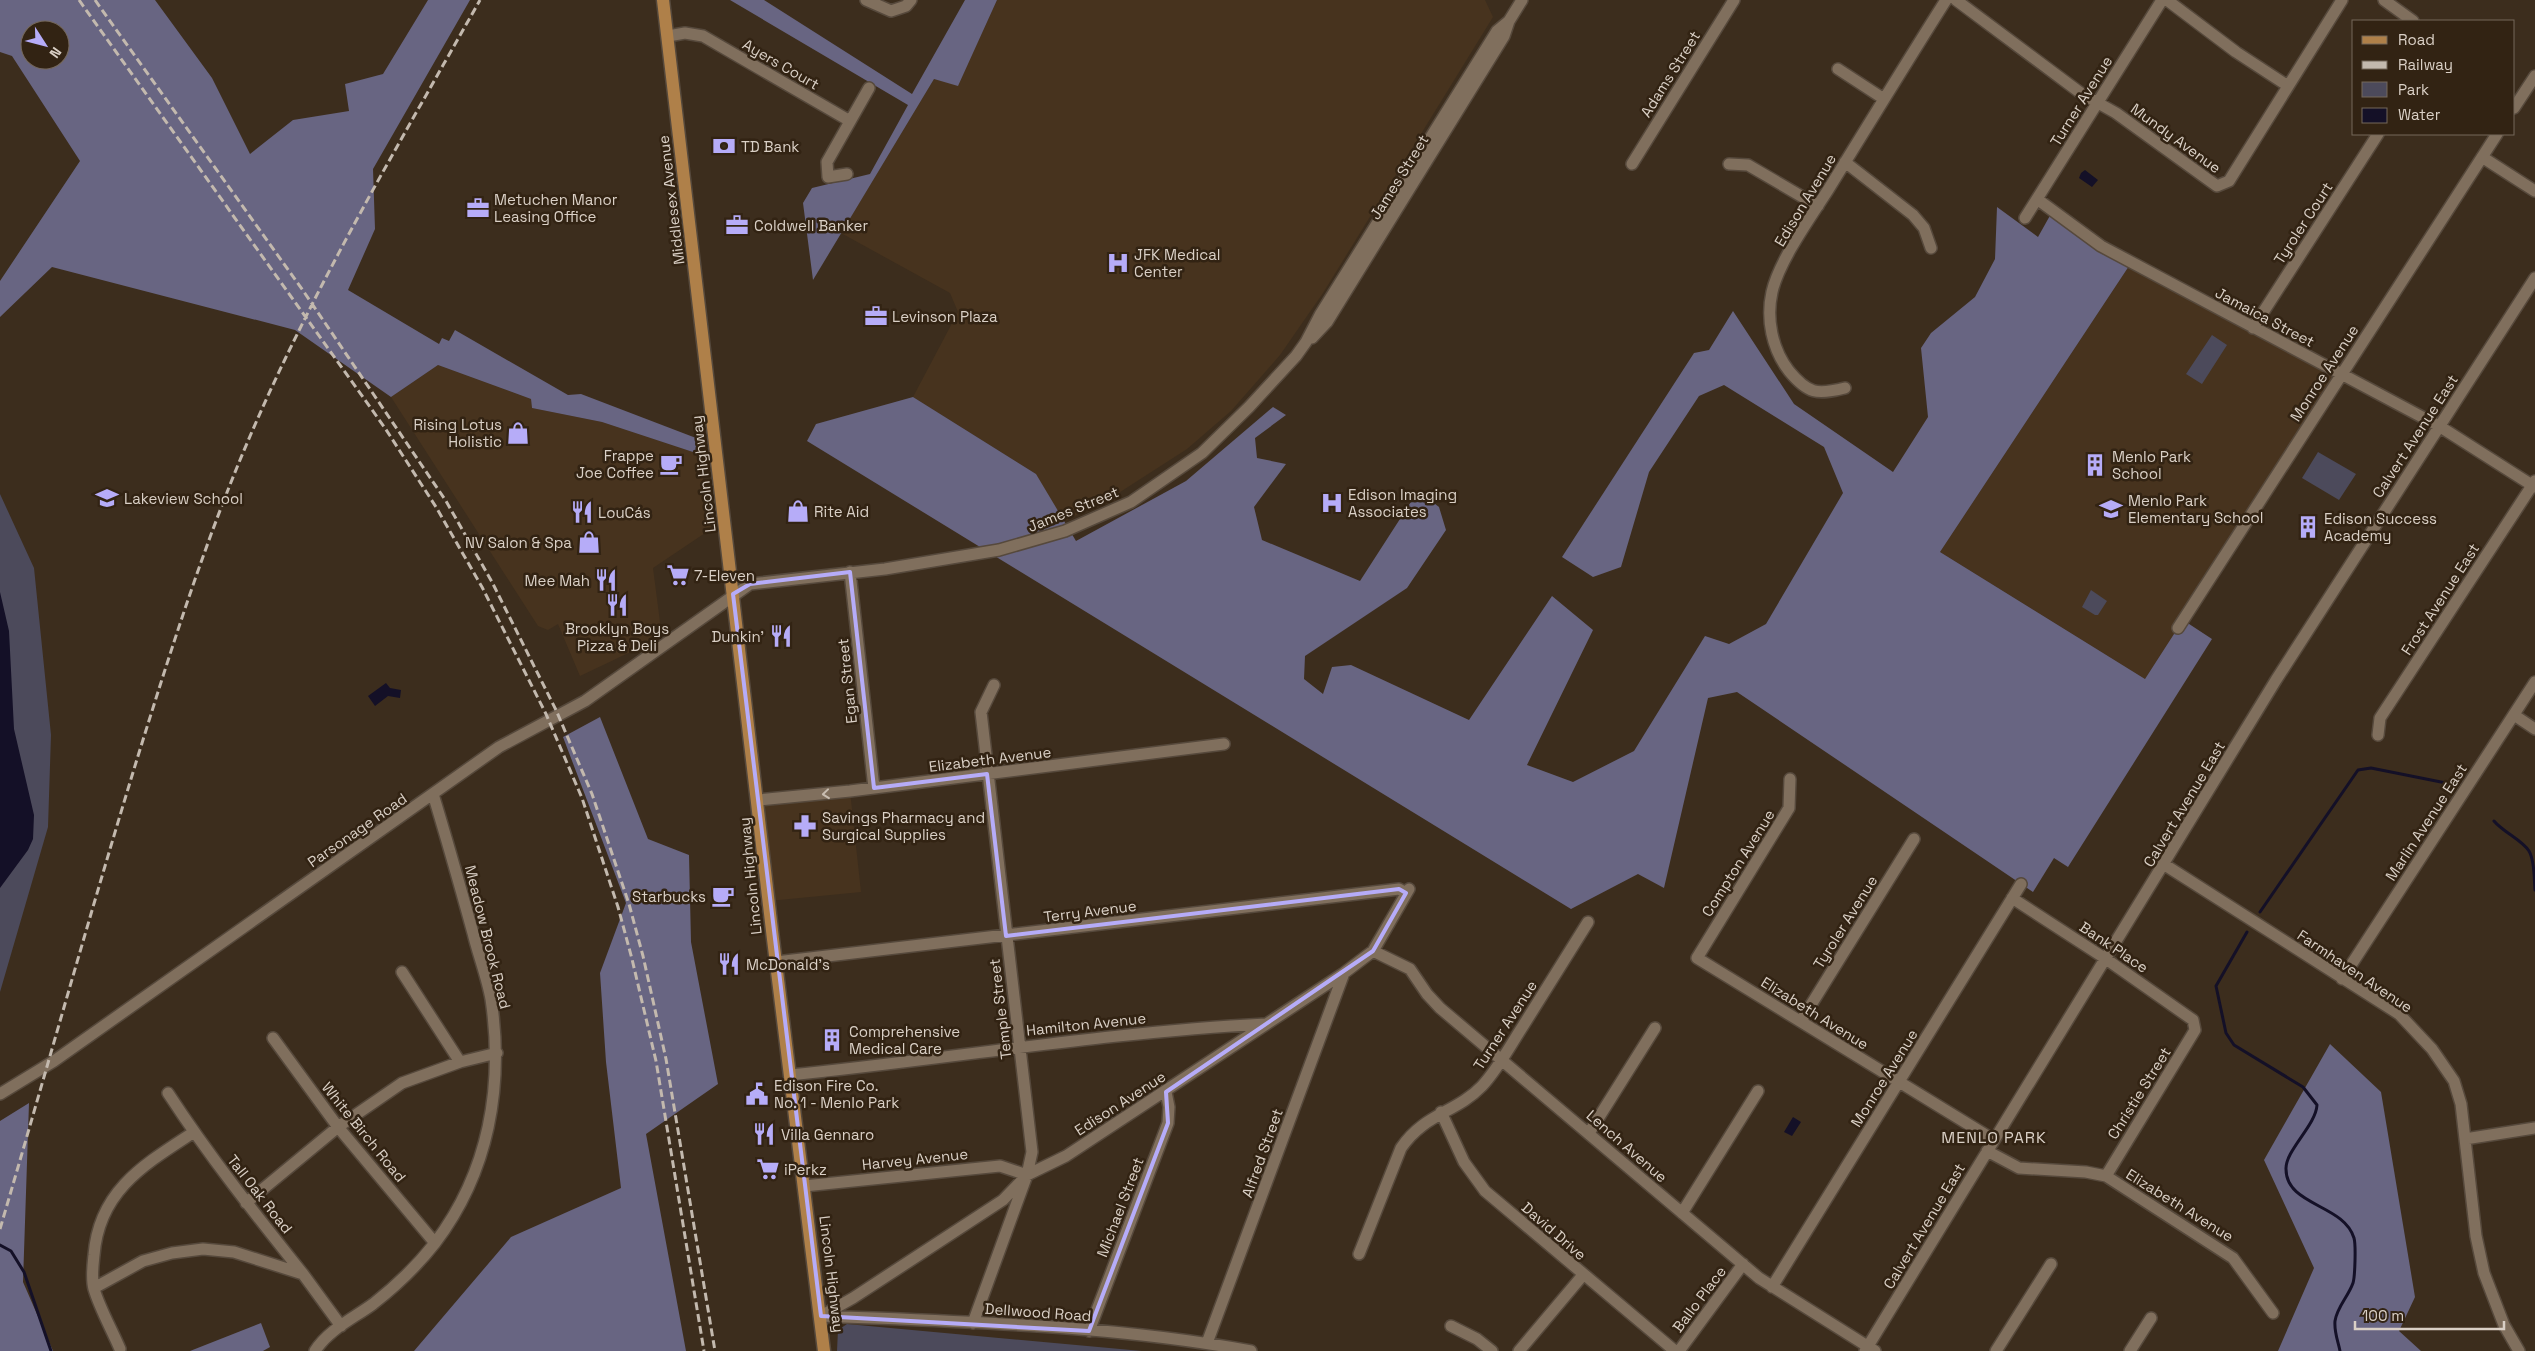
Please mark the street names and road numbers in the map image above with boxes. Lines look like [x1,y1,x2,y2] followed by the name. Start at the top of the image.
[1636,27,1704,121] street label: Adams Street
[739,34,823,94] street label: Ayers Court
[2046,52,2116,150] street label: Turner Avenue
[2127,99,2225,177] street label: Mundy Avenue
[1365,131,1433,223] street label: James Street
[654,134,688,266] street label: Middlesex Avenue
[1770,150,1840,250] street label: Edison Avenue
[2269,178,2337,268] street label: Tyroler Court
[2212,283,2318,351] street label: Jamaica Street
[2286,321,2362,425] street label: Monroe Avenue
[2368,371,2462,501] street label: Calvert Avenue East
[686,414,720,534] street label: Lincoln Highway
[1025,482,1121,536] street label: James Street
[2397,539,2483,658] street label: Frost Avenue East
[833,637,861,725] street label: Egan Street
[2139,738,2229,870] street label: Calvert Avenue East
[928,742,1052,776] street label: Elizabeth Avenue
[2381,760,2471,884] street label: Marlin Avenue East
[304,789,410,871] street label: Parsonage Road
[1697,806,1779,920] street label: Compton Avenue
[734,816,766,936] street label: Lincoln Highway
[461,863,515,1011] street label: Meadow Brook Road
[1809,872,1881,972] street label: Tyroler Avenue
[1043,896,1138,926] street label: Terry Avenue
[2076,917,2152,977] street label: Bank Place
[2294,925,2416,1017] street label: Farmhaven Avenue
[984,958,1016,1060] street label: Temple Street
[1758,972,1872,1054] street label: Elizabeth Avenue
[1469,977,1541,1073] street label: Turner Avenue
[1025,1008,1147,1040] street label: Hamilton Avenue
[1846,1026,1922,1130] street label: Monroe Avenue
[2103,1043,2175,1143] street label: Christie Street
[1071,1066,1169,1140] street label: Edison Avenue
[318,1078,410,1186] street label: White Birch Road
[1237,1106,1287,1200] street label: Alfred Street
[1583,1106,1671,1186] street label: Lench Avenue
[861,1144,969,1174] street label: Harvey Avenue
[223,1151,297,1237] street label: Tall Oak Road
[1092,1154,1148,1260] street label: Michael Street
[1879,1160,1969,1292] street label: Calvert Avenue East
[2123,1164,2237,1246] street label: Elizabeth Avenue
[1518,1198,1590,1264] street label: David Drive
[815,1214,849,1334] street label: Lincoln Highway
[1668,1262,1730,1336] street label: Ballo Place
[984,1299,1092,1325] street label: Dellwood Road

